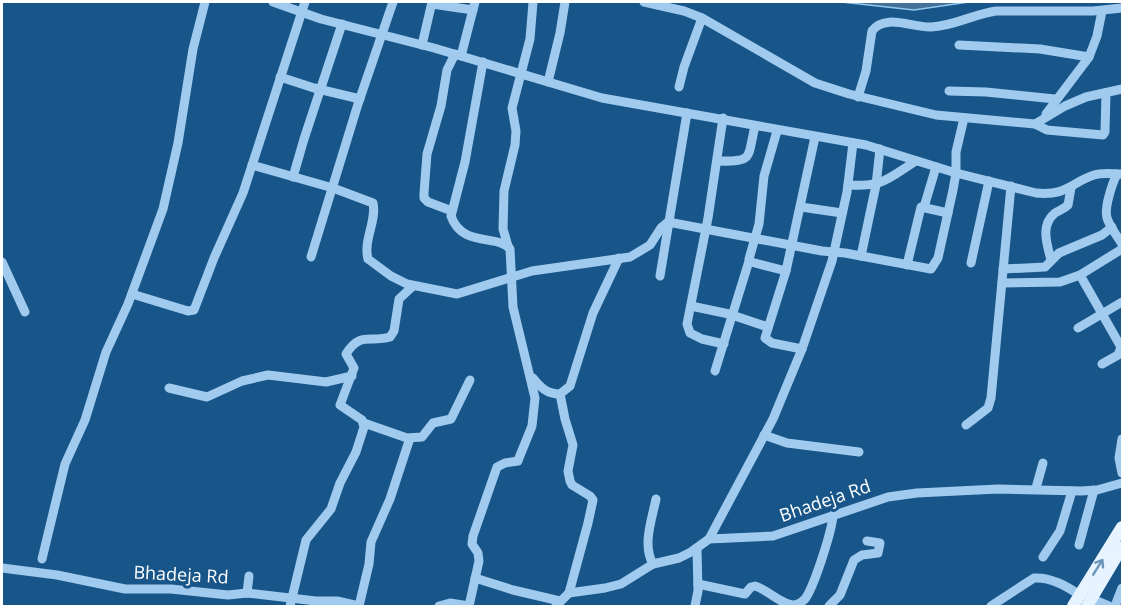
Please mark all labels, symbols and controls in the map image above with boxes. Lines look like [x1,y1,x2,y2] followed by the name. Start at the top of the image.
[776,473,874,527] street label: Bhadeja Rd
[1092,559,1104,576] one-way arrow
[133,560,229,588] street label: Bhadeja Rd

